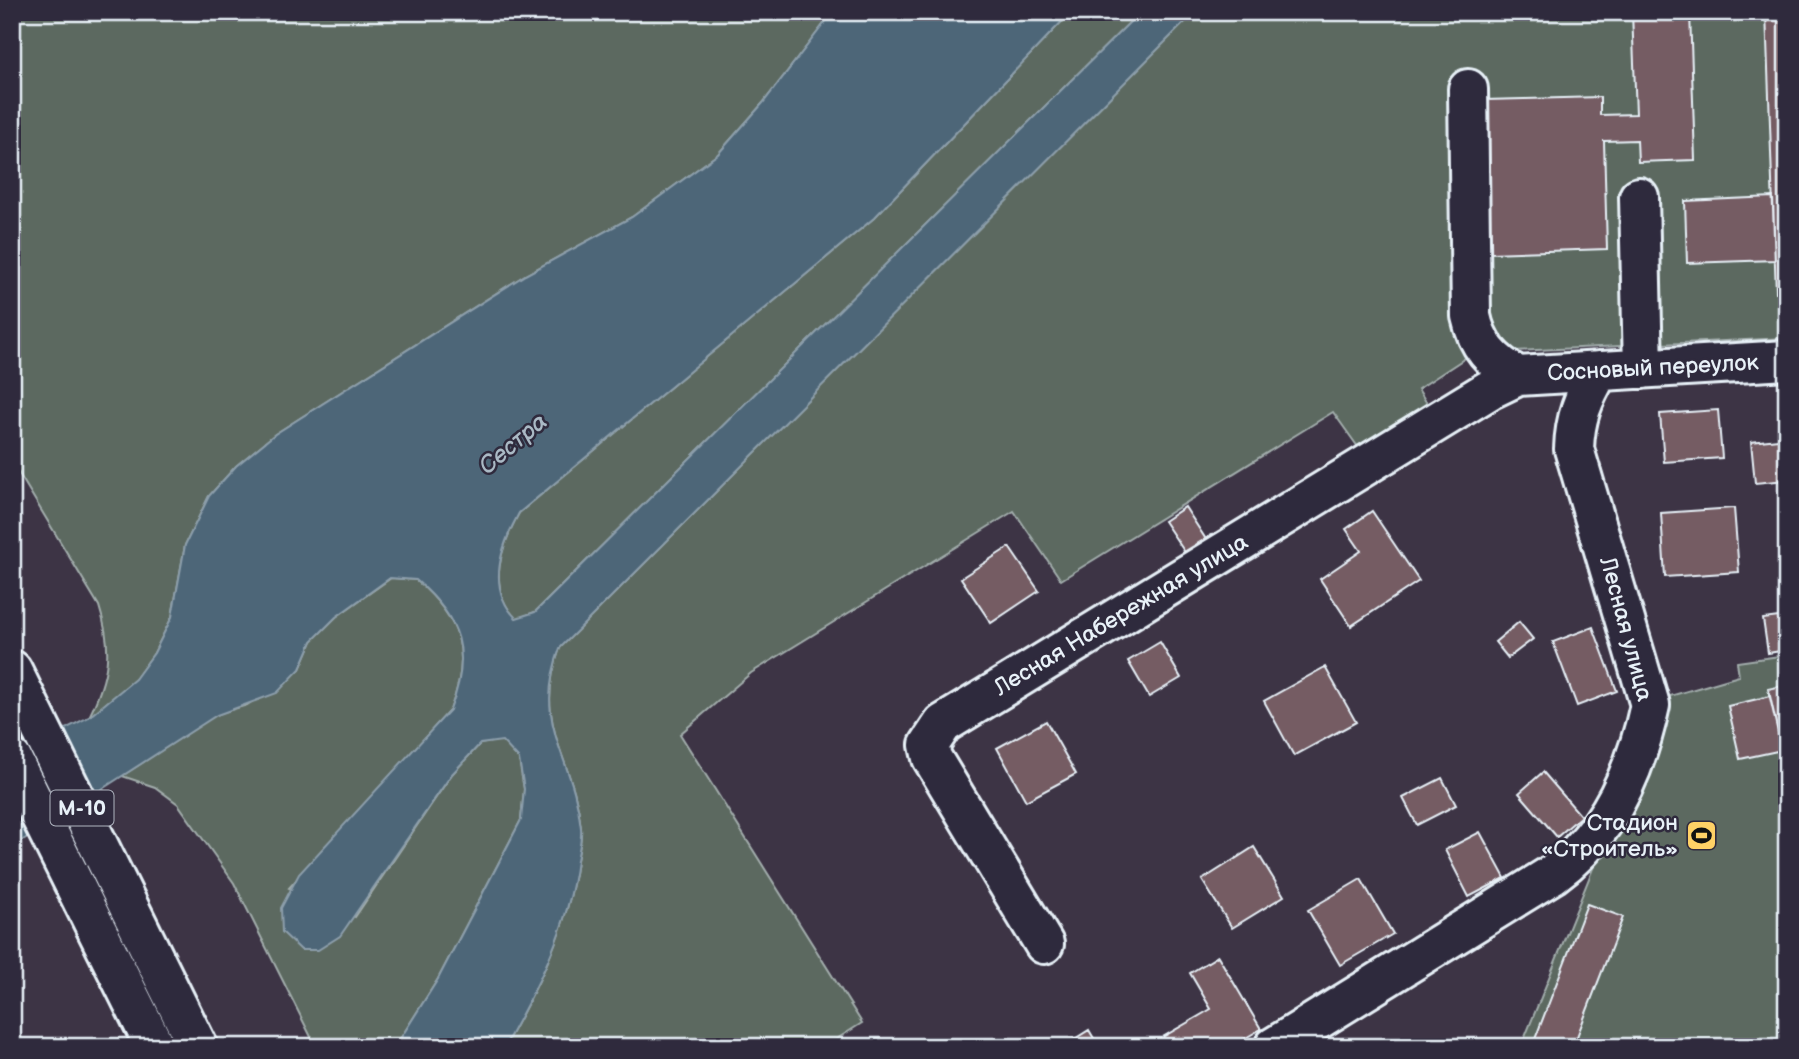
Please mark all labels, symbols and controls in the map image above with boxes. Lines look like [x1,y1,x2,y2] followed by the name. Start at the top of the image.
[1547,348,1760,388] street label: Сосновый переулок
[473,407,553,481] water label: Сестра
[988,528,1253,703] street label: Лесная Набережная улица
[1593,553,1659,704] street label: Лесная улица
[50,790,114,826] road number: М-10
[1541,809,1678,863] place label: Стадион «Строитель»
[1684,819,1718,853] sports icon: Стадион «Строитель»

